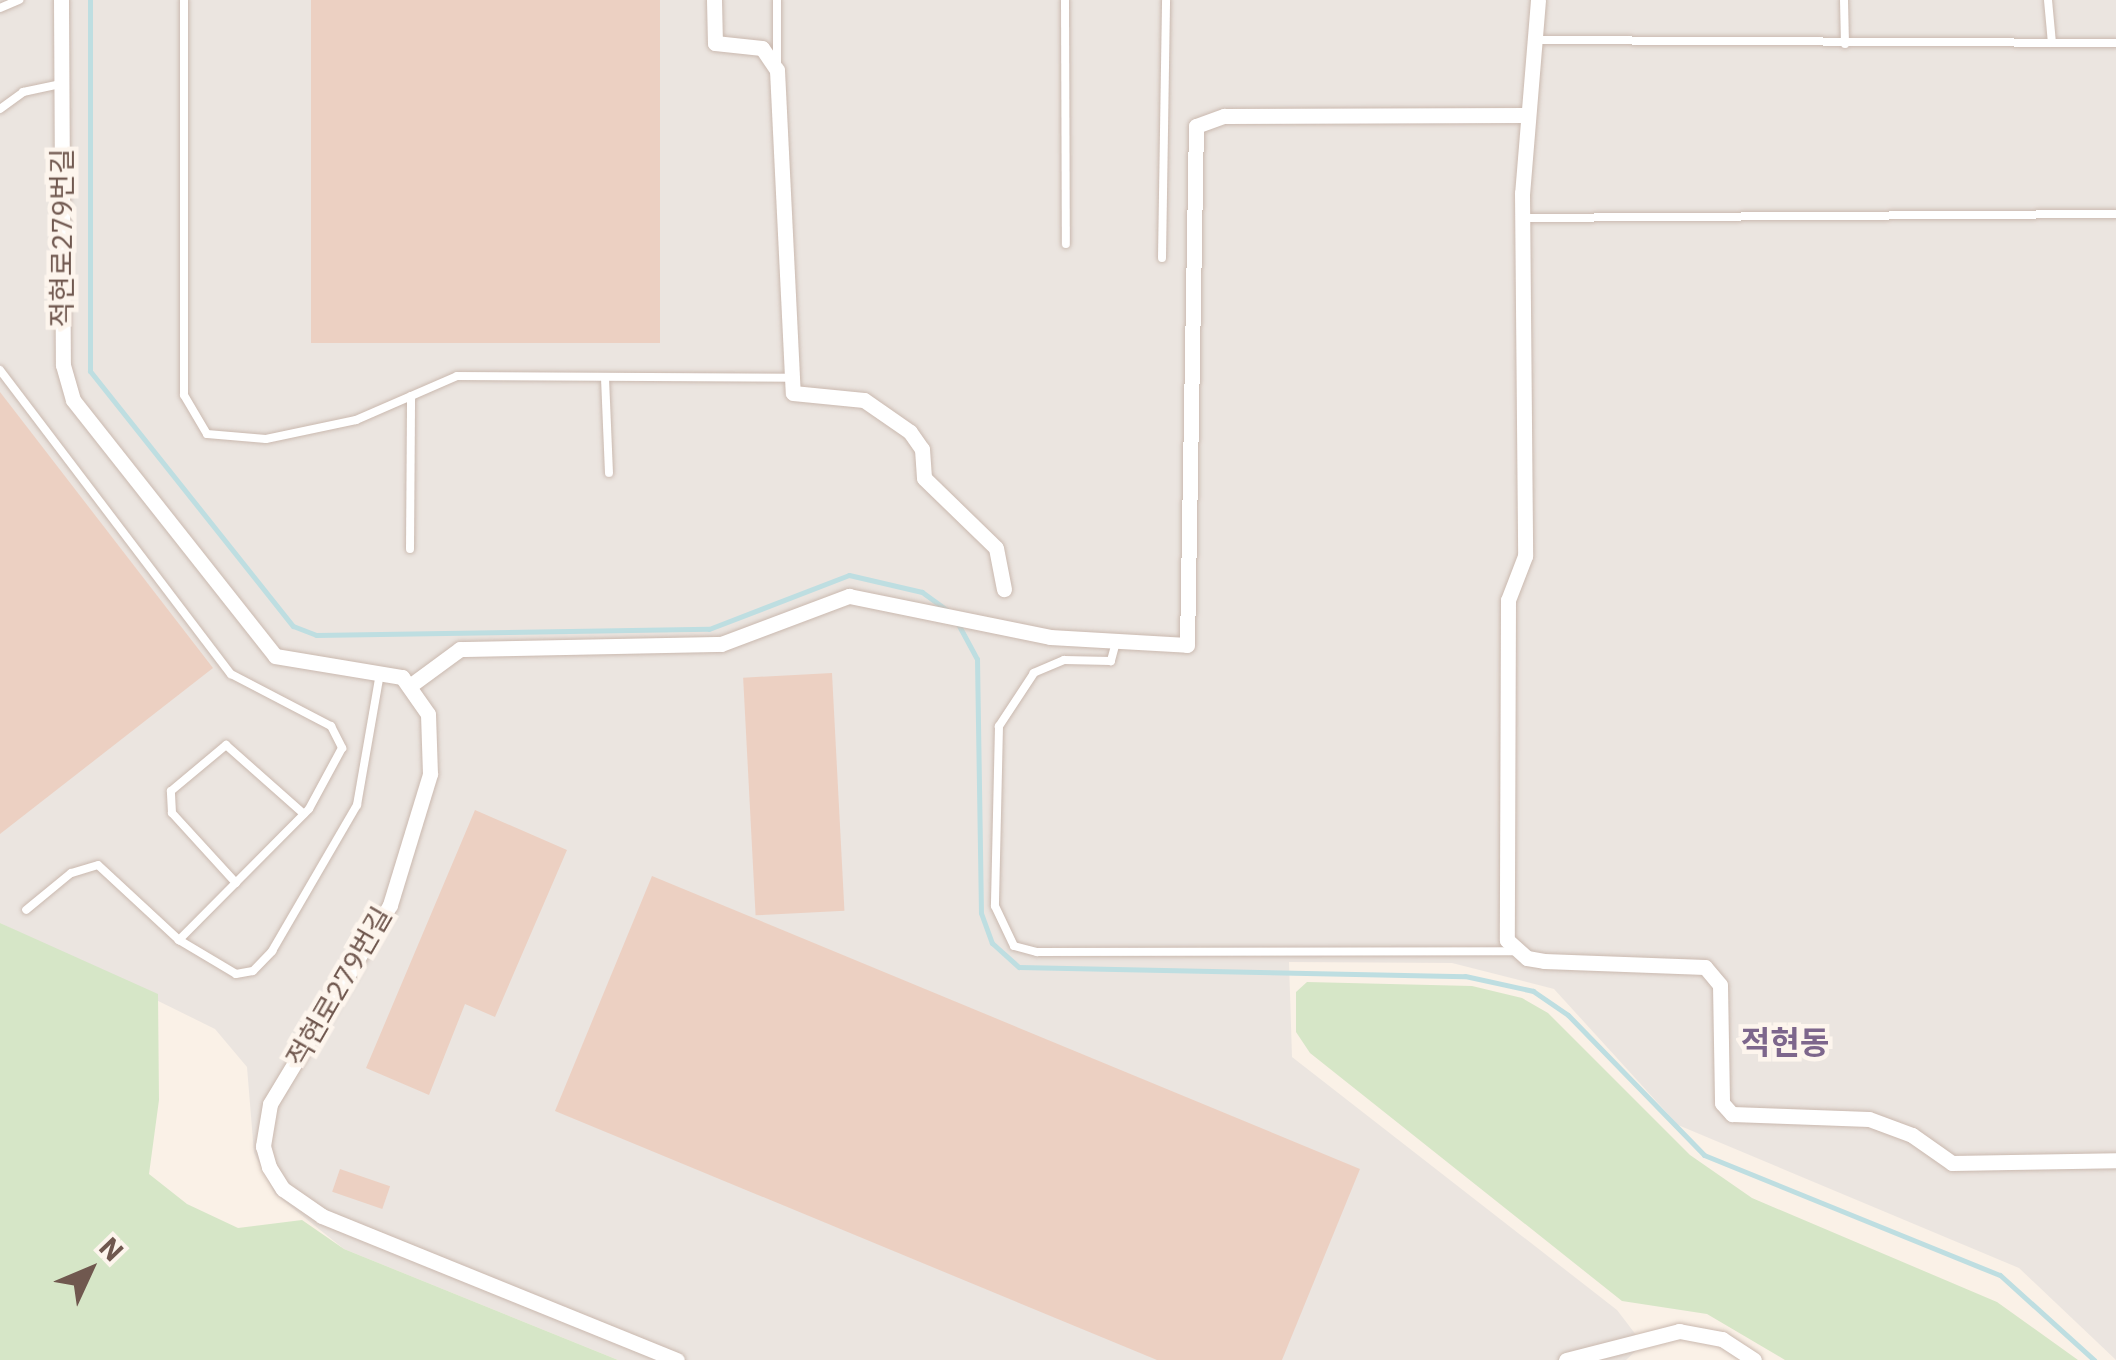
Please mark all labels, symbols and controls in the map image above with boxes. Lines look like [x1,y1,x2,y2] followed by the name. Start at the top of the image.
[45,148,79,328] street label: 적현로279번길
[280,901,398,1073] street label: 적현로279번길
[1741,1023,1829,1061] district label: 적현동
[40,1220,140,1320] north arrow
[92,1229,132,1269] text: N

